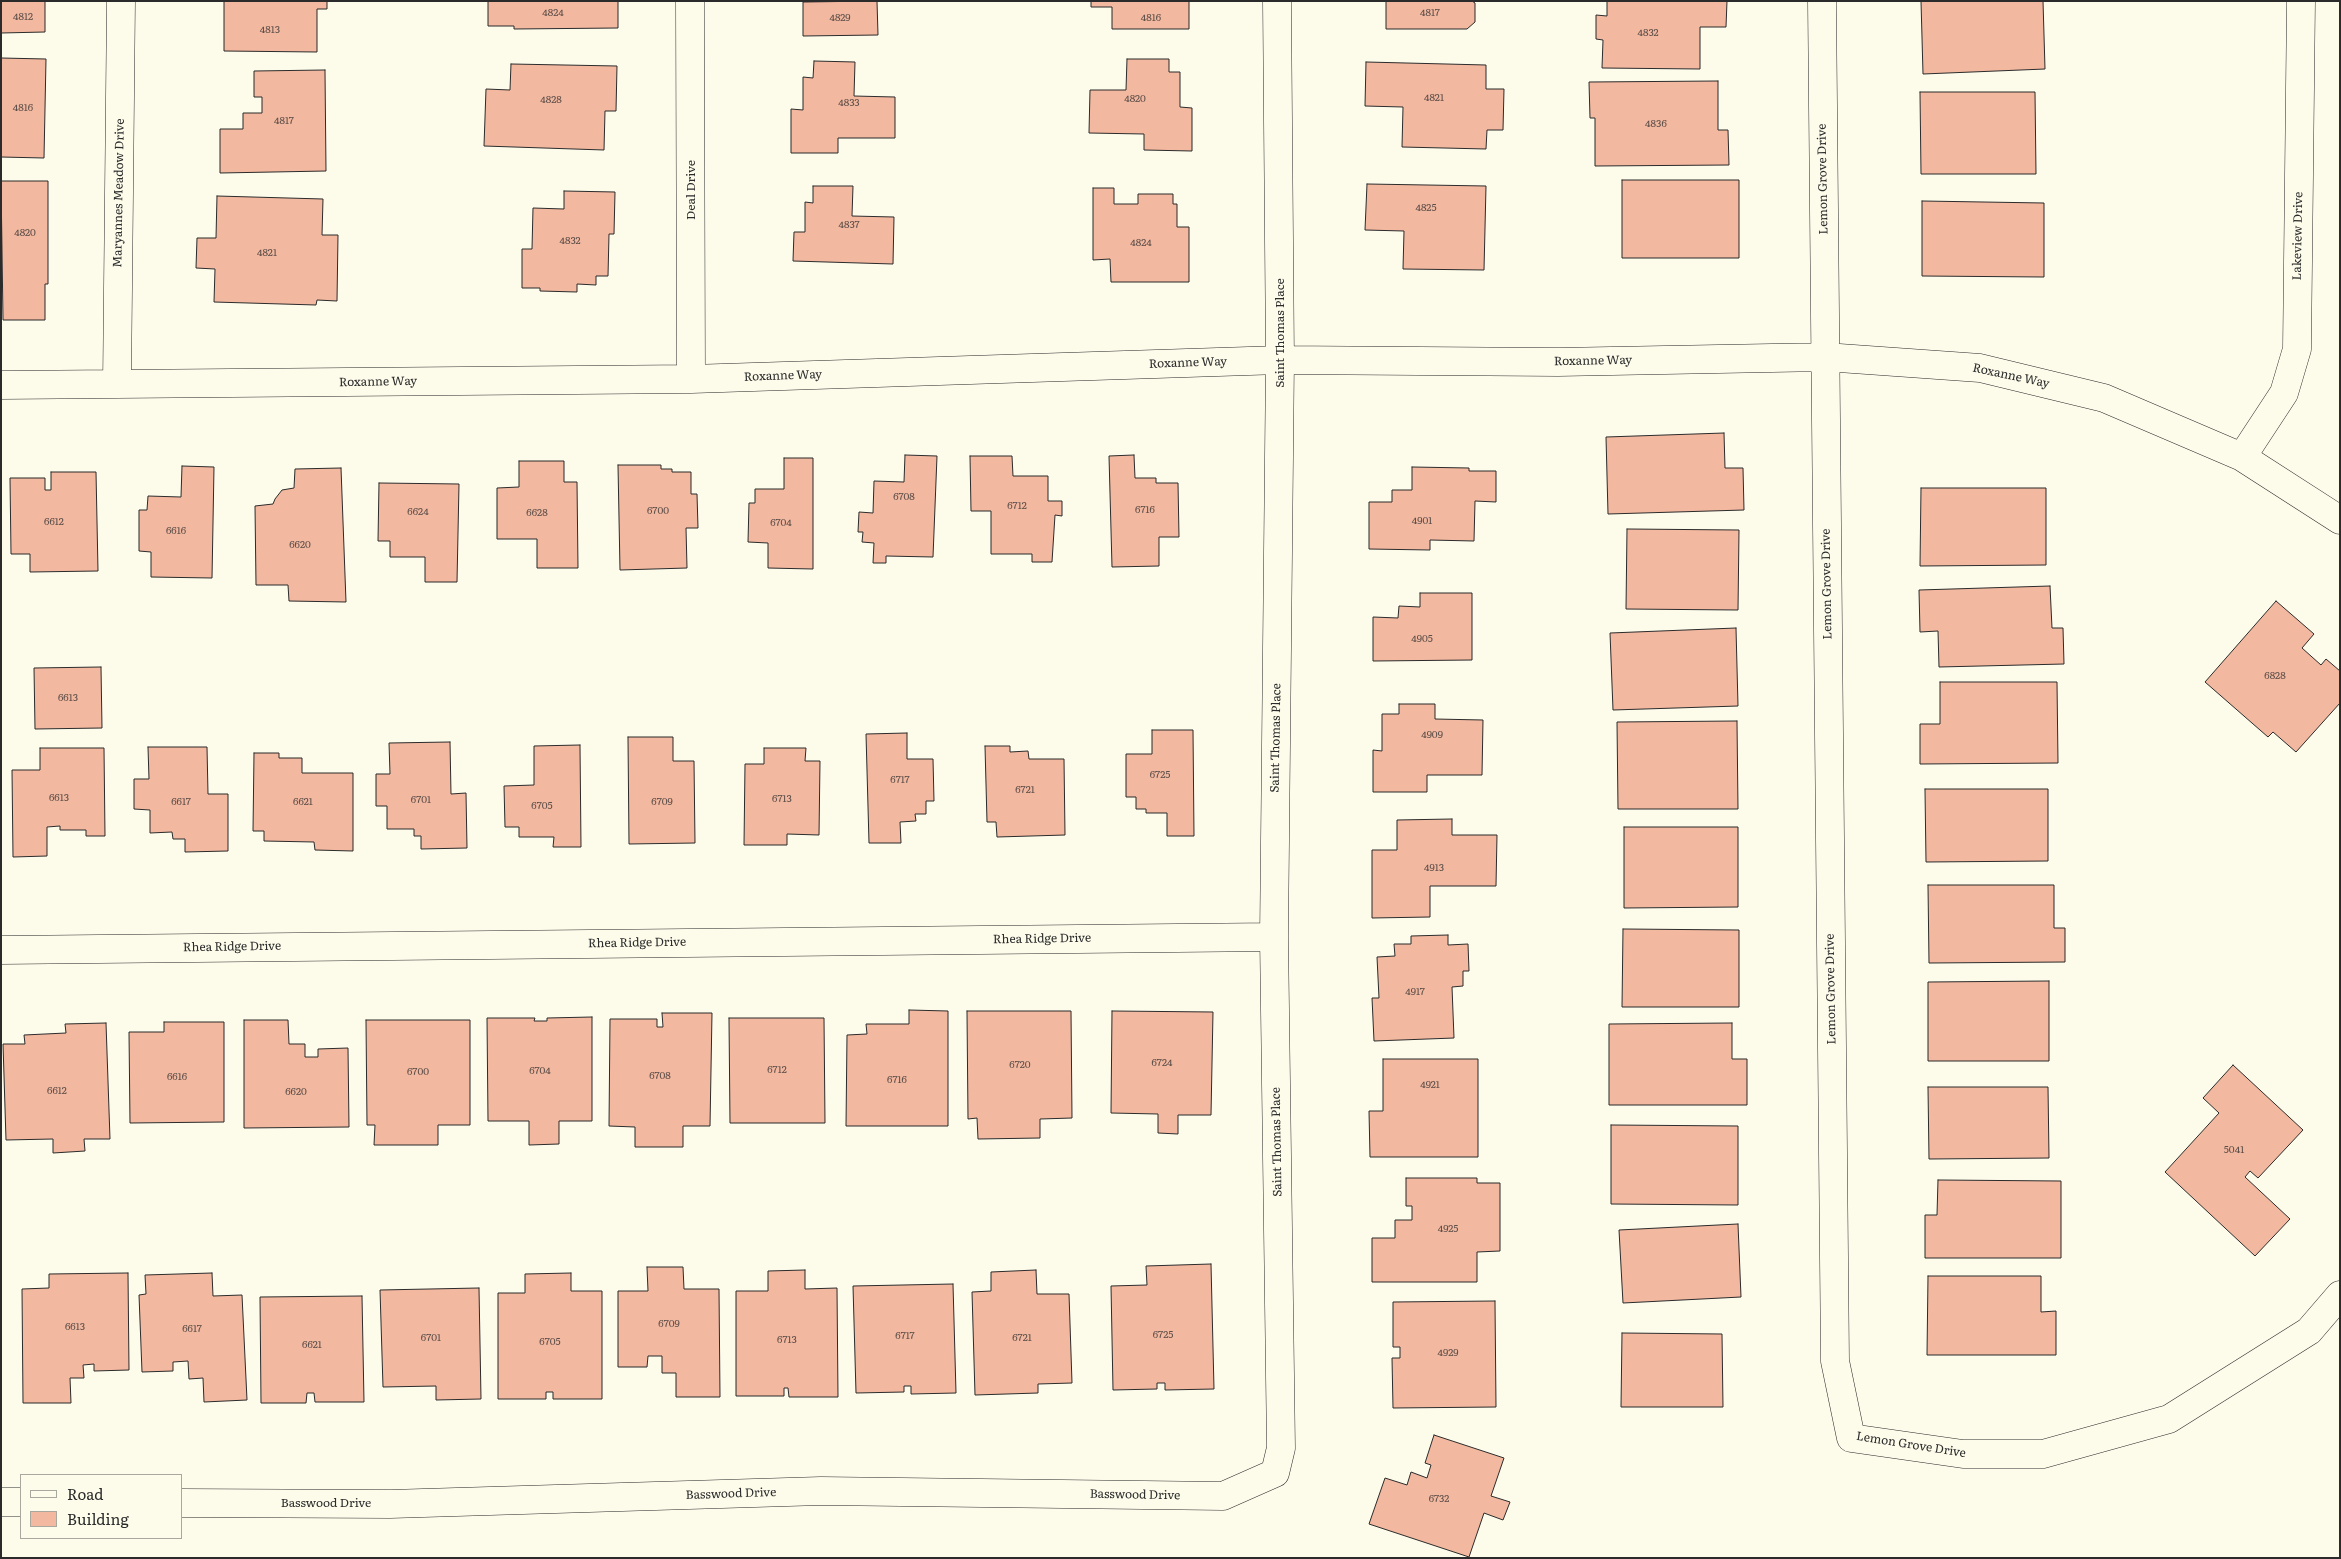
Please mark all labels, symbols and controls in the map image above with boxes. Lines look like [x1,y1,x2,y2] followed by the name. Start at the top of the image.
[542,7,564,19] house number: 4824
[1420,7,1440,19] house number: 4817
[13,11,33,23] house number: 4812
[829,12,851,24] house number: 4829
[1141,12,1161,24] house number: 4816
[260,24,280,36] house number: 4813
[1637,27,1659,39] house number: 4832
[1424,92,1444,104] house number: 4821
[1124,93,1146,105] house number: 4820
[540,94,562,106] house number: 4828
[838,97,860,109] house number: 4833
[13,102,33,114] house number: 4816
[274,115,294,127] house number: 4817
[110,118,128,268] street label: Maryannes Meadow Drive
[1645,118,1667,130] house number: 4836
[1815,123,1831,235] street label: Lemon Grove Drive
[684,160,698,220] street label: Deal Drive
[2290,191,2306,281] street label: Lakeview Drive
[1415,202,1437,214] house number: 4825
[838,219,860,231] house number: 4837
[14,227,36,239] house number: 4820
[559,235,581,247] house number: 4832
[1130,237,1152,249] house number: 4824
[257,247,277,259] house number: 4821
[1273,278,1287,388] street label: Saint Thomas Place
[1554,353,1632,369] street label: Roxanne Way
[1149,354,1227,372] street label: Roxanne Way
[1971,361,2051,391] street label: Roxanne Way
[744,367,822,385] street label: Roxanne Way
[339,374,417,390] street label: Roxanne Way
[893,491,915,503] house number: 6708
[1007,500,1027,512] house number: 6712
[1135,504,1155,516] house number: 6716
[647,505,669,517] house number: 6700
[407,506,429,518] house number: 6624
[526,507,548,519] house number: 6628
[1412,515,1432,527] house number: 4901
[44,516,64,528] house number: 6612
[770,517,792,529] house number: 6704
[166,525,186,537] house number: 6616
[1819,528,1835,640] street label: Lemon Grove Drive
[289,539,311,551] house number: 6620
[1411,633,1433,645] house number: 4905
[2264,670,2286,682] house number: 6828
[1268,683,1284,793] street label: Saint Thomas Place
[58,692,78,704] house number: 6613
[1421,729,1443,741] house number: 4909
[1150,769,1170,781] house number: 6725
[890,774,910,786] house number: 6717
[1015,784,1035,796] house number: 6721
[49,792,69,804] house number: 6613
[772,793,792,805] house number: 6713
[411,794,431,806] house number: 6701
[171,796,191,808] house number: 6617
[293,796,313,808] house number: 6621
[651,796,673,808] house number: 6709
[531,800,553,812] house number: 6705
[1424,862,1444,874] house number: 4913
[993,931,1091,947] street label: Rhea Ridge Drive
[1823,933,1839,1045] street label: Lemon Grove Drive
[588,935,686,951] street label: Rhea Ridge Drive
[183,939,281,955] street label: Rhea Ridge Drive
[1405,986,1425,998] house number: 4917
[1151,1057,1173,1069] house number: 6724
[1009,1059,1031,1071] house number: 6720
[767,1064,787,1076] house number: 6712
[529,1065,551,1077] house number: 6704
[407,1066,429,1078] house number: 6700
[649,1070,671,1082] house number: 6708
[167,1071,187,1083] house number: 6616
[887,1074,907,1086] house number: 6716
[1420,1079,1440,1091] house number: 4921
[47,1085,67,1097] house number: 6612
[285,1086,307,1098] house number: 6620
[1269,1087,1285,1197] street label: Saint Thomas Place
[2224,1144,2244,1156] house number: 5041
[1438,1223,1458,1235] house number: 4925
[658,1318,680,1330] house number: 6709
[65,1321,85,1333] house number: 6613
[182,1323,202,1335] house number: 6617
[1153,1329,1173,1341] house number: 6725
[895,1330,915,1342] house number: 6717
[421,1332,441,1344] house number: 6701
[1012,1332,1032,1344] house number: 6721
[777,1334,797,1346] house number: 6713
[539,1336,561,1348] house number: 6705
[302,1339,322,1351] house number: 6621
[1438,1347,1458,1359] house number: 4929
[1855,1429,1967,1461] street label: Lemon Grove Drive
[20,1474,182,1539] legend
[67,1482,103,1505] text: Road
[685,1485,777,1503] street label: Basswood Drive
[1090,1487,1180,1503] street label: Basswood Drive
[1429,1493,1449,1505] house number: 6732
[281,1496,371,1510] street label: Basswood Drive
[67,1507,129,1530] text: Building

